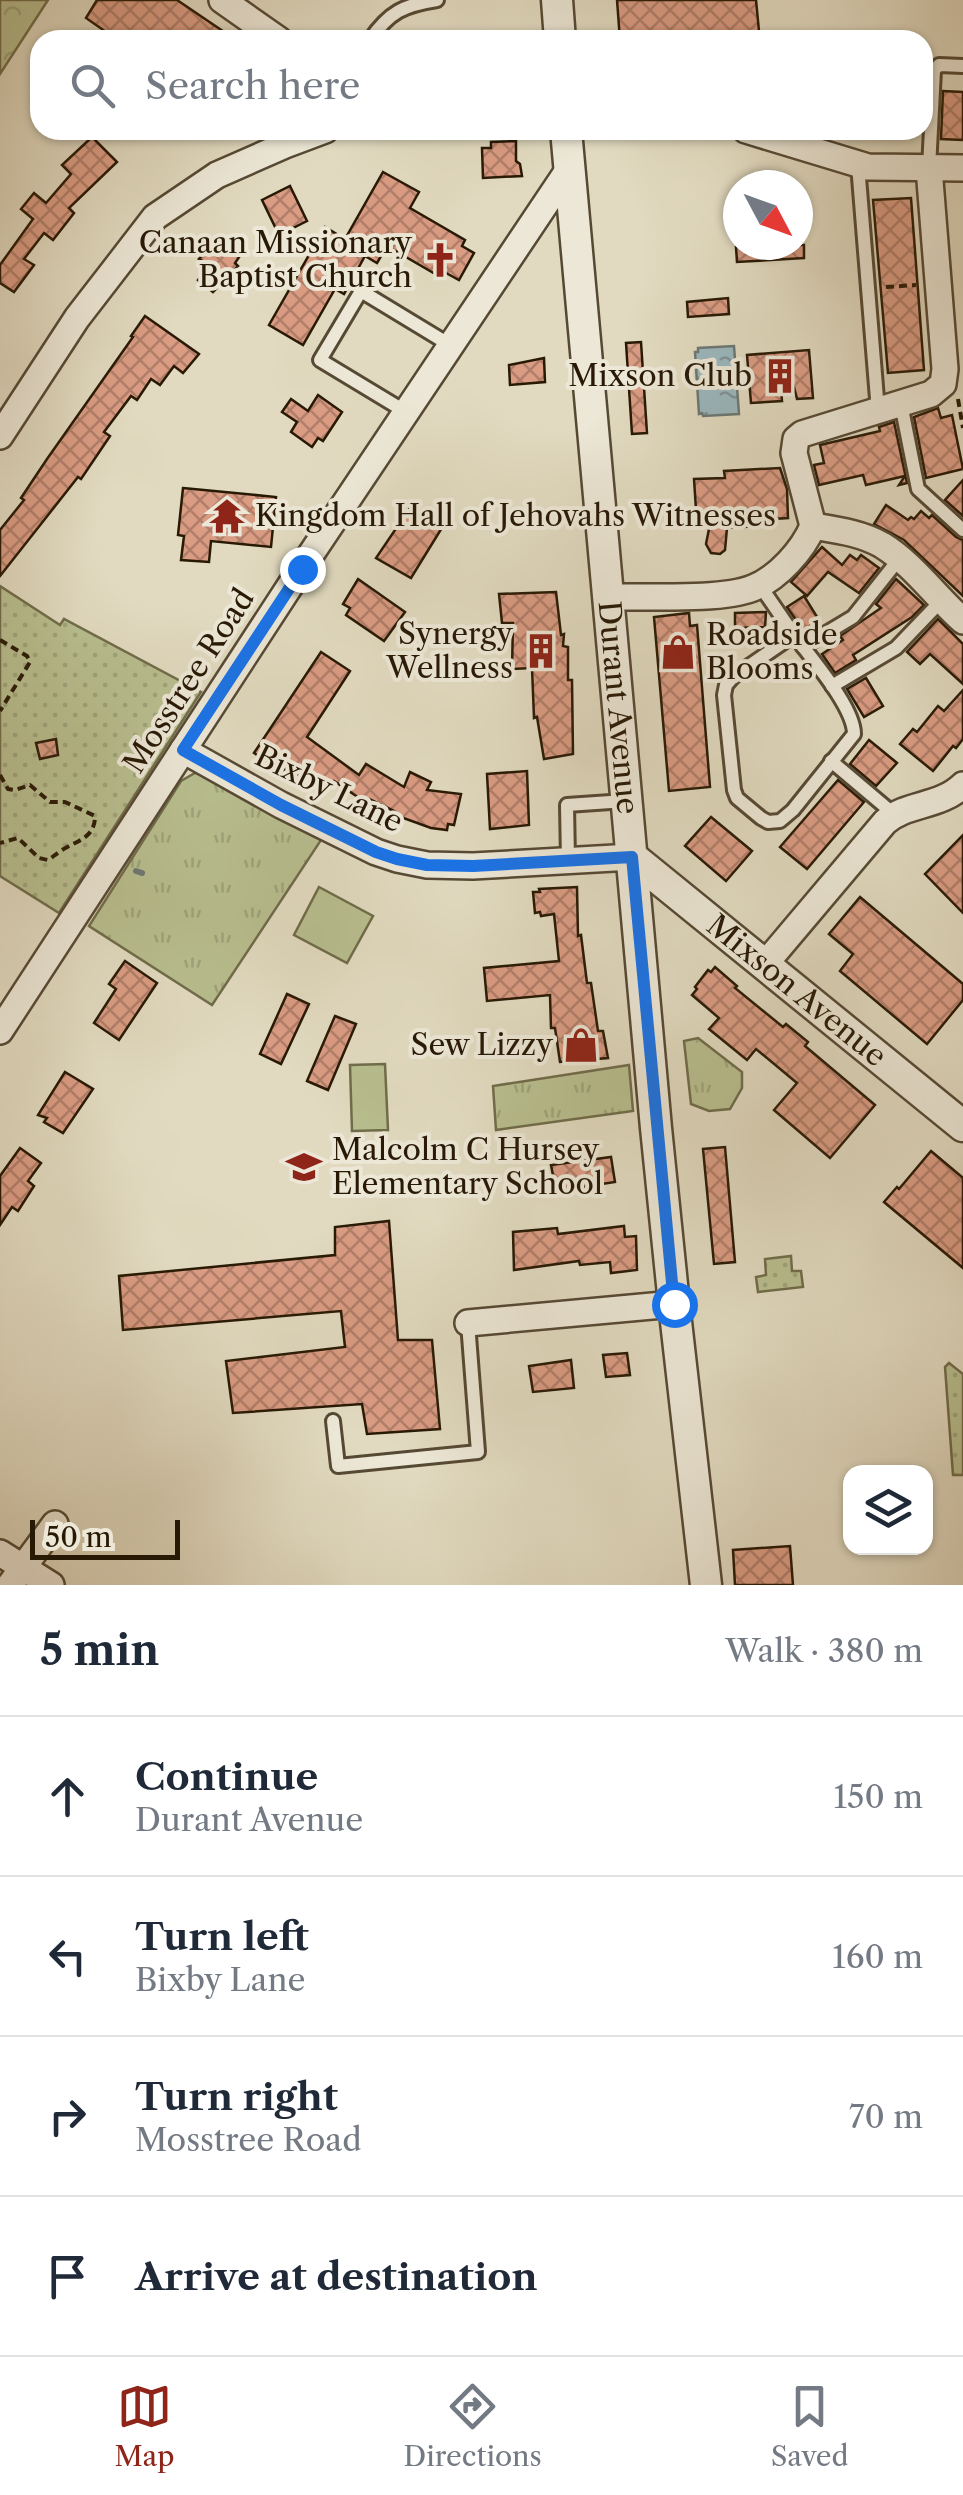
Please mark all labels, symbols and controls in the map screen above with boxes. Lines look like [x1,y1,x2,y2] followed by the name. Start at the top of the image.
[30,30,933,140] search box
[65,58,120,113] icon: search
[145,62,360,109] text: Search here
[723,170,813,260] north arrow
[139,224,412,295] place label: Canaan Missionary Baptist Church
[421,241,459,279] church icon: Canaan Missionary Baptist Church
[568,357,752,394] place label: Mixson Club
[761,357,799,395] building icon: Mixson Club
[208,497,246,535] temple icon: Kingdom Hall of Jehovahs Witnesses
[255,497,776,534] place label: Kingdom Hall of Jehovahs Witnesses
[280,547,326,593] route end
[115,582,262,780] street label: Mosstree Road
[591,599,647,816] street label: Durant Avenue
[385,615,513,686] place label: Synergy Wellness
[706,616,837,687] place label: Roadside Blooms
[522,632,560,670] building icon: Synergy Wellness
[659,633,697,671] shop icon: Roadside Blooms
[249,737,409,840] street label: Bixby Lane
[700,906,894,1074] street label: Mixson Avenue
[410,1026,553,1063] place label: Sew Lizzy
[562,1026,600,1064] shop icon: Sew Lizzy
[332,1131,603,1202] place label: Malcolm C Hursey Elementary School
[285,1148,323,1186] school or university icon: Malcolm C Hursey Elementary School
[652,1282,698,1328] route start
[843,1465,933,1555] map controls
[843,1465,933,1555] button: layers
[30,1515,180,1560] scale bar
[45,1520,112,1554] text: 50 m
[40,1624,159,1676] text: 5 min
[725,1631,923,1670] text: Walk · 380 m
[135,1753,318,1800] text: Continue
[40,1769,95,1824] icon: ahead
[834,1777,923,1816] text: 150 m
[135,1800,363,1839] text: Durant Avenue
[135,1913,309,1960] text: Turn left
[40,1929,95,1984] icon: left
[832,1937,923,1976] text: 160 m
[135,1960,305,1999] text: Bixby Lane
[135,2073,338,2120] text: Turn right
[40,2089,95,2144] icon: right
[849,2097,923,2136] text: 70 m
[135,2120,362,2159] text: Mosstree Road
[40,2249,95,2304] icon: arrive
[135,2253,538,2300] text: Arrive at destination
[114,2379,175,2473] tab: Map
[403,2379,542,2473] tab: Directions
[771,2379,849,2473] tab: Saved

